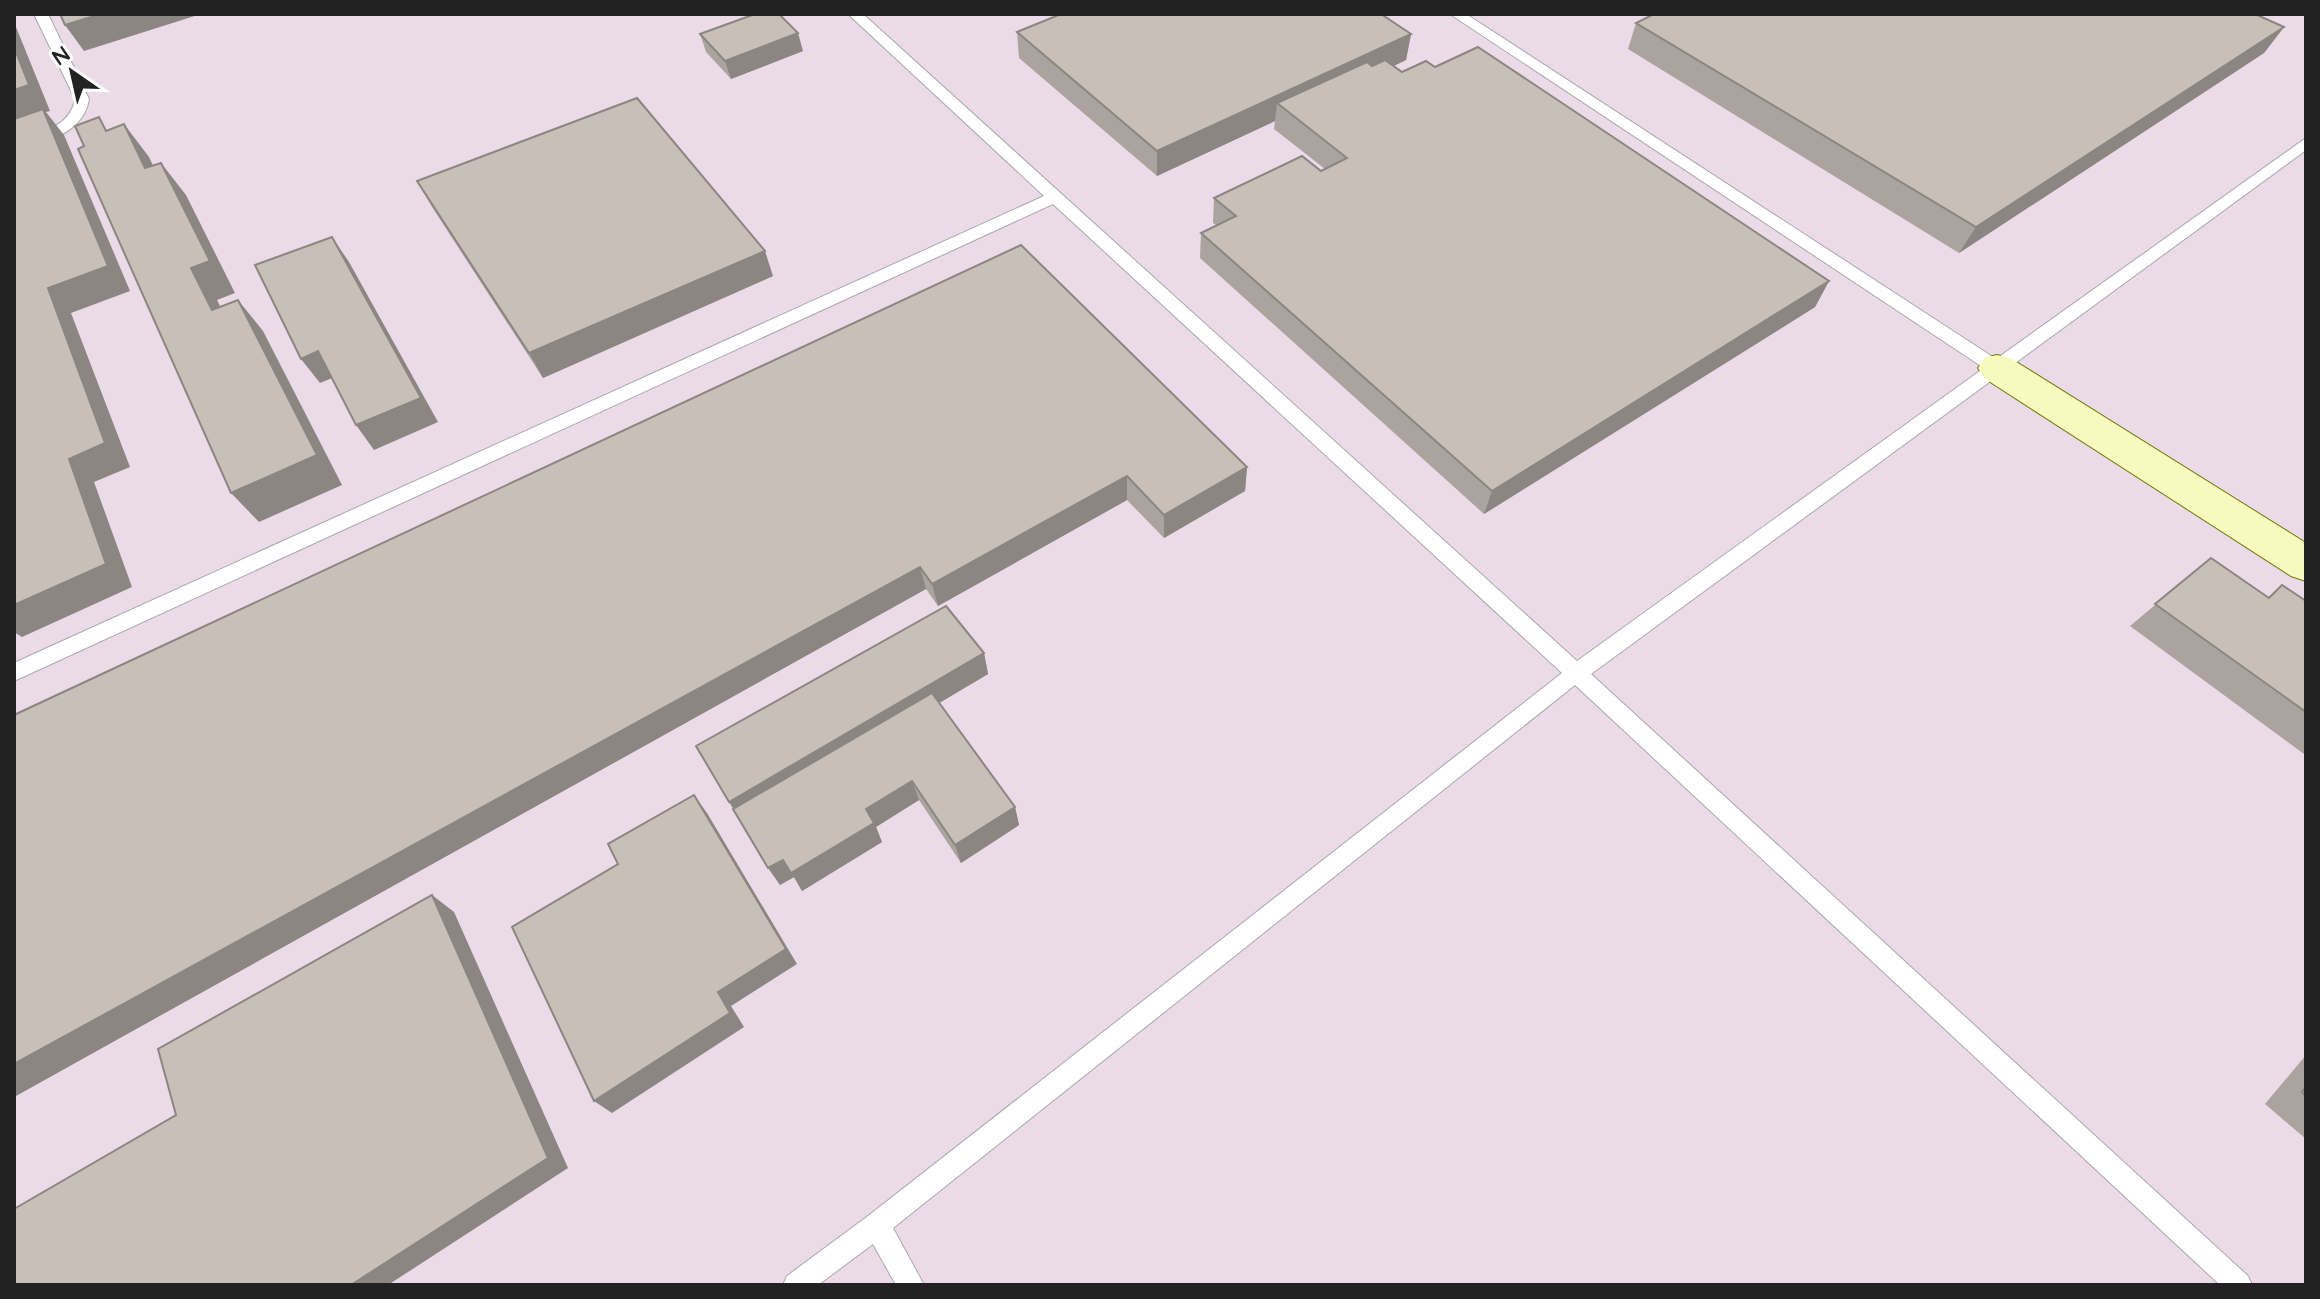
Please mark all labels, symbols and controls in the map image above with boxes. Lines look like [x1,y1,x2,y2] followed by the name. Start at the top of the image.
[32,32,112,112] north arrow
[46,39,75,72] text: N

